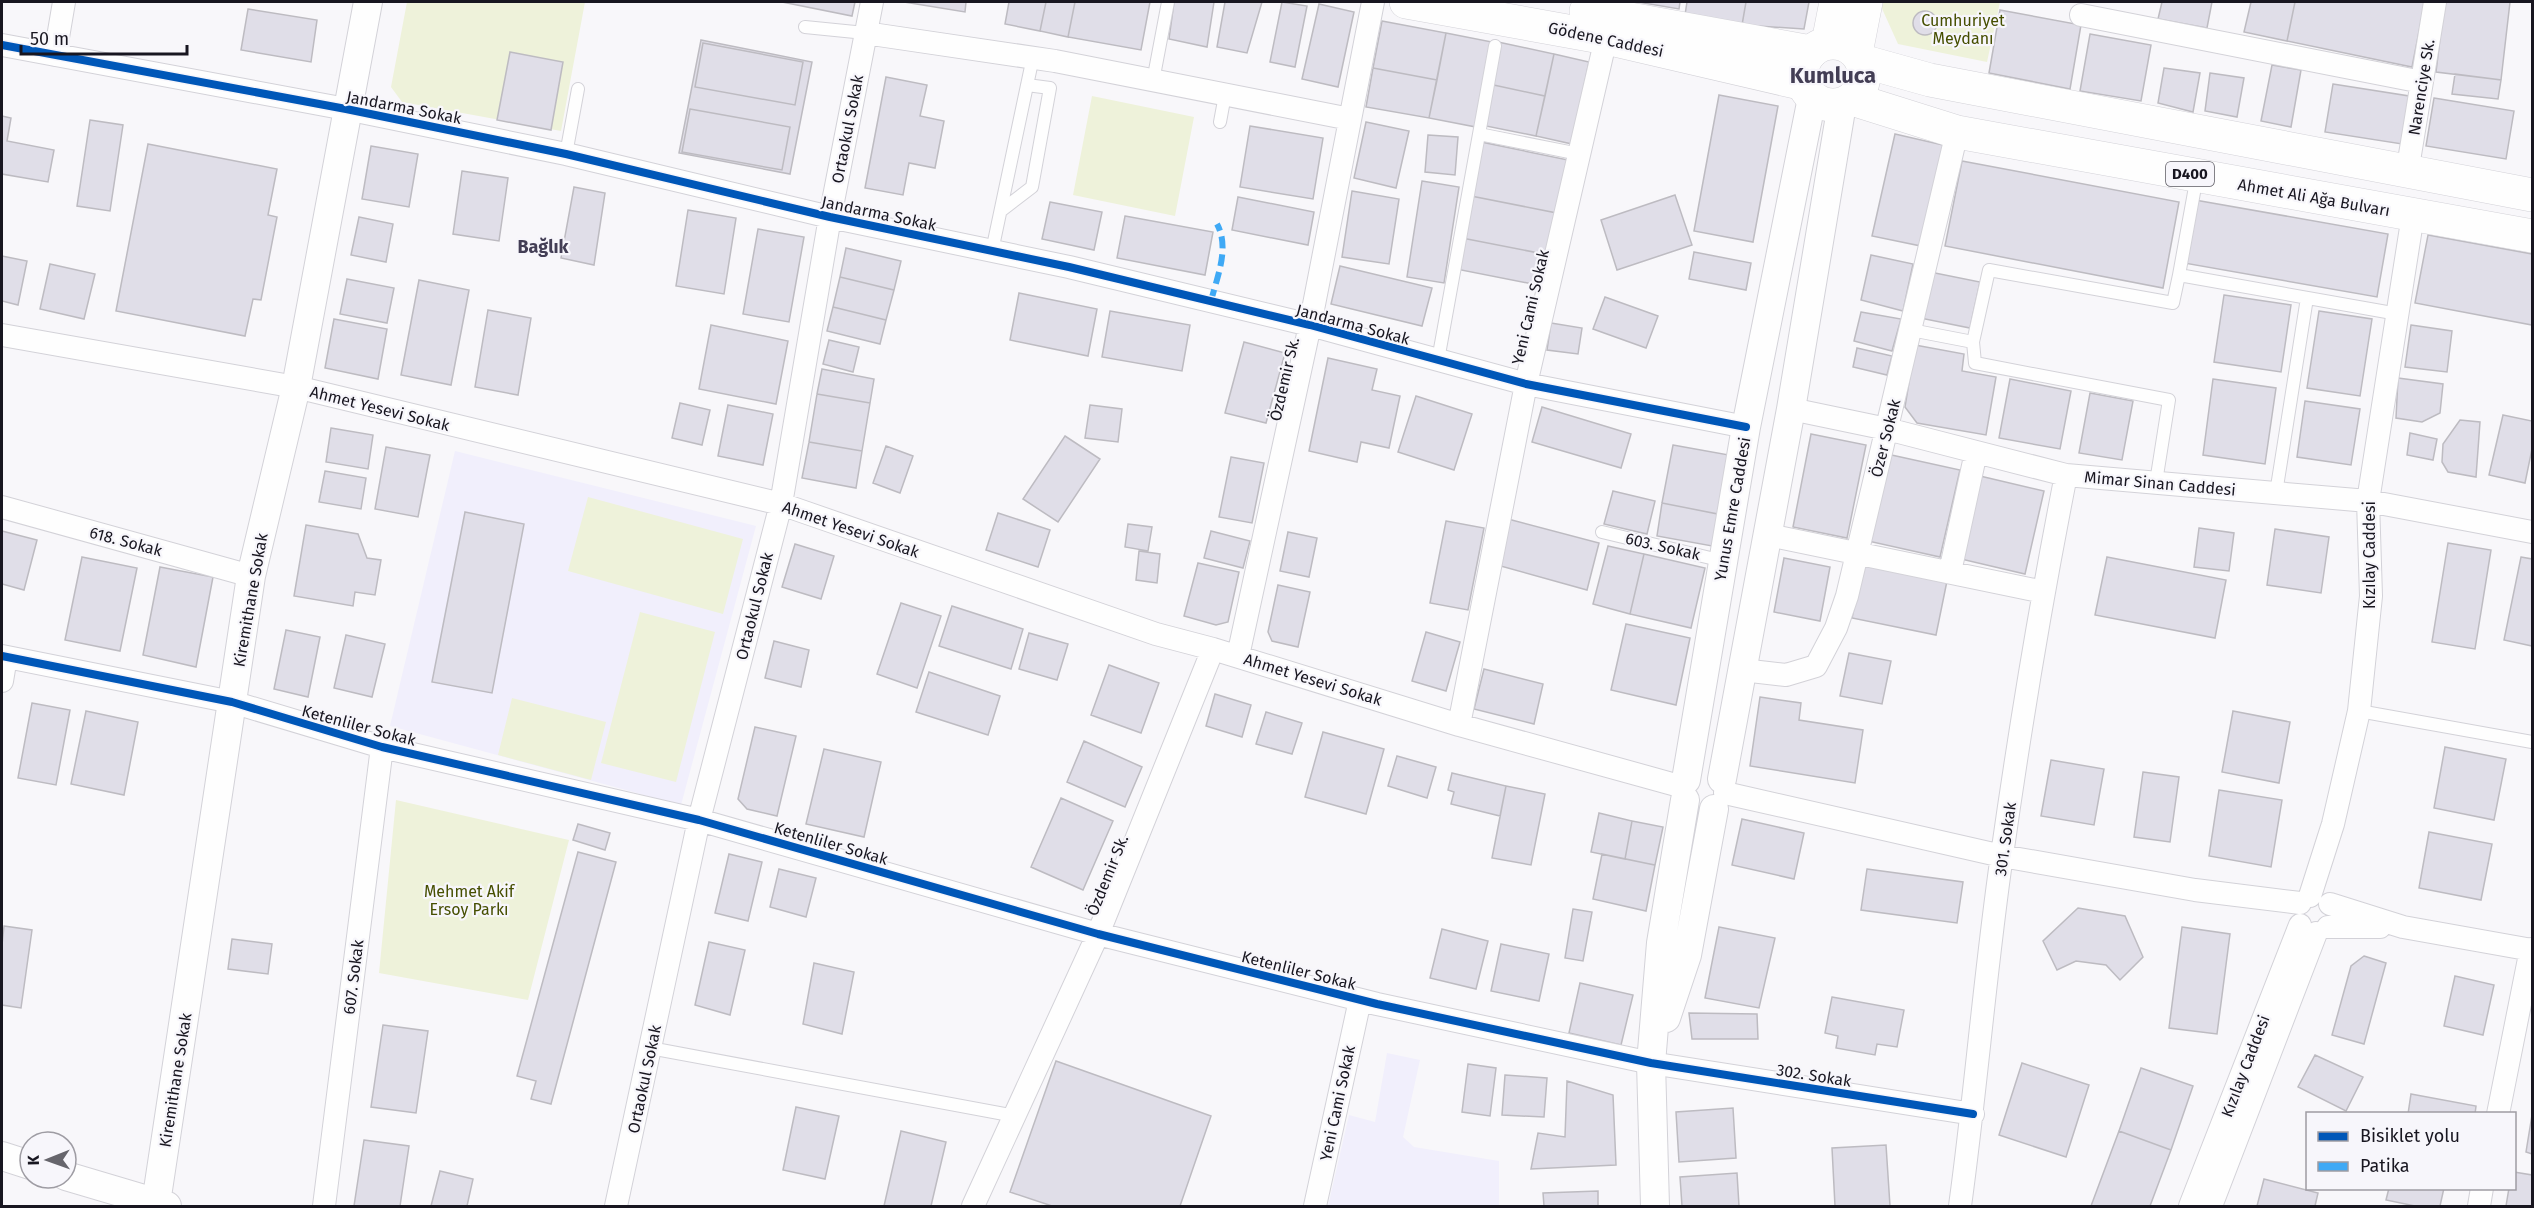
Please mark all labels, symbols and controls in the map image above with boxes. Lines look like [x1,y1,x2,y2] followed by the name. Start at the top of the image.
[1921,11,2005,48] park label: Cumhuriyet Meydanı
[21,18,188,56] scale bar
[1546,18,1665,61] street label: Gödene Caddesi
[30,28,69,50] text: 50 m
[2405,37,2439,137] street label: Narenciye Sk.
[1790,62,1876,89] district label: Kumluca
[828,72,867,185] street label: Ortaokul Sokak
[345,87,464,128] street label: Jandarma Sokak
[2166,162,2214,186] road number: D400
[2236,175,2392,220] street label: Ahmet Ali Ağa Bulvarı
[820,192,939,235] street label: Jandarma Sokak
[517,236,570,258] district label: Bağlık
[1508,247,1553,367] street label: Yeni Cami Sokak
[1294,300,1413,349] street label: Jandarma Sokak
[1266,335,1303,423] street label: Özdemir Sk.
[308,382,452,435] street label: Ahmet Yesevi Sokak
[1867,396,1905,479] street label: Özer Sokak
[1710,436,1755,583] street label: Yunus Emre Caddesi
[2083,467,2237,500] street label: Mimar Sinan Caddesi
[780,497,922,562] street label: Ahmet Yesevi Sokak
[2360,501,2379,609] street label: Kızılay Caddesi
[87,523,165,561] street label: 618. Sokak
[1624,529,1703,565] street label: 603. Sokak
[229,531,272,669] street label: Kiremithane Sokak
[732,550,777,662] street label: Ortaokul Sokak
[1242,649,1385,710] street label: Ahmet Yesevi Sokak
[300,701,419,750] street label: Ketenliler Sokak
[1991,800,2020,877] street label: 301. Sokak
[772,818,891,869] street label: Ketenliler Sokak
[1083,832,1132,918] street label: Özdemir Sk.
[424,882,516,919] park label: Mehmet Akif Ersoy Parkı
[339,938,368,1016] street label: 607. Sokak
[1240,947,1359,994] street label: Ketenliler Sokak
[155,1011,196,1149] street label: Kiremithane Sokak
[2217,1012,2274,1120] street label: Kızılay Caddesi
[624,1022,665,1135] street label: Ortaokul Sokak
[1316,1043,1359,1163] street label: Yeni Cami Sokak
[1775,1060,1854,1091] street label: 302. Sokak
[2306,1112,2516,1190] legend
[2360,1125,2460,1147] text: Bisiklet yolu
[18,1130,78,1190] north arrow
[24,1154,43,1165] text: K
[2360,1155,2410,1177] text: Patika

